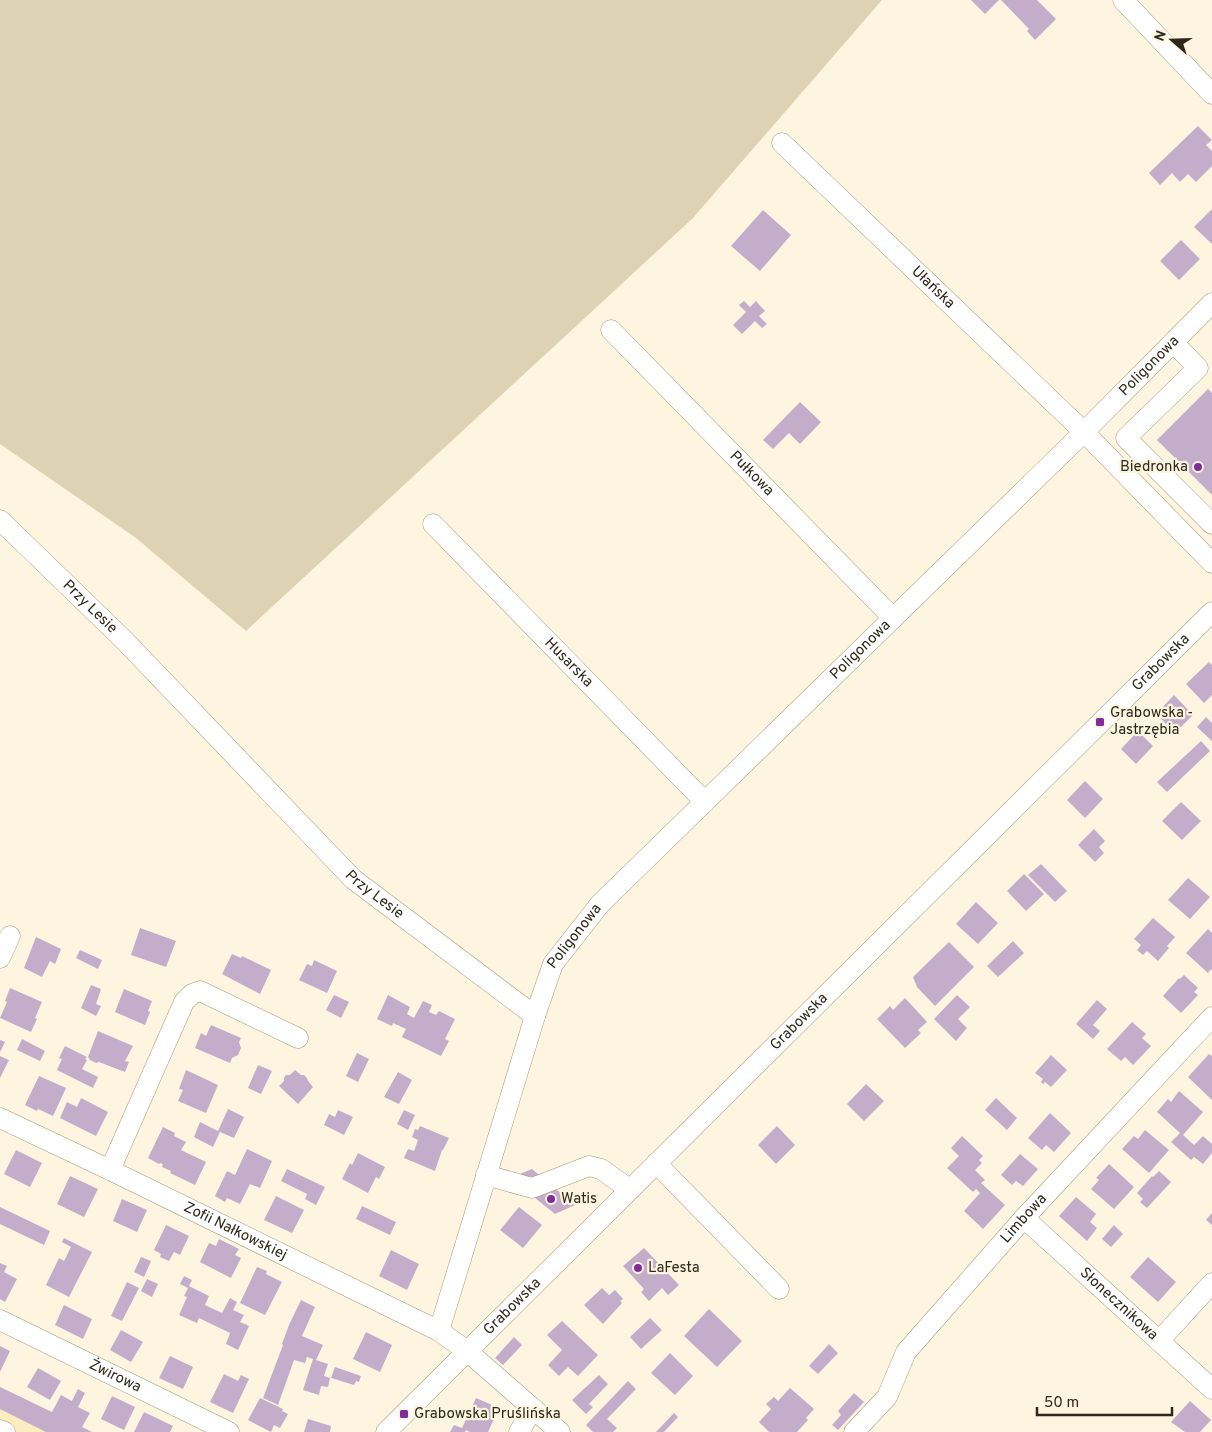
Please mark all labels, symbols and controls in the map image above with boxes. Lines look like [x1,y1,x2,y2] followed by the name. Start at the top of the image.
[1147,15,1197,65] north arrow
[1151,28,1171,44] text: N
[907,262,959,313] street label: Ułańska
[1115,332,1183,400] street label: Poligonowa
[725,447,778,500] street label: Pułkowa
[1120,458,1188,477] place label: Biedronka
[1192,461,1204,473] marker: Biedronka
[58,576,121,638] street label: Przy Lesie
[826,616,895,684] street label: Poligonowa
[1128,630,1194,695] street label: Grabowska
[540,634,597,692] street label: Husarska
[1110,704,1193,740] place label: Grabowska - Jastrzębia
[1094,716,1106,728] marker: Grabowska - Jastrzębia
[340,866,408,923] street label: Przy Lesie
[543,900,606,973] street label: Poligonowa
[766,989,832,1055] street label: Grabowska
[561,1190,597,1209] place label: Watis
[997,1190,1051,1247] street label: Limbowa
[545,1193,557,1205] marker: Watis
[180,1198,290,1265] street label: Zofii Nałkowskiej
[648,1259,700,1278] place label: LaFesta
[632,1262,644,1274] marker: LaFesta
[1075,1264,1162,1345] street label: Słonecznikowa
[479,1274,545,1339] street label: Grabowska
[86,1355,144,1397] street label: Żwirowa
[1037,1384,1172,1416] scale bar
[1044,1394,1079,1413] text: 50 m
[414,1405,561,1424] place label: Grabowska Pruślińska
[398,1408,410,1420] marker: Grabowska Pruślińska

